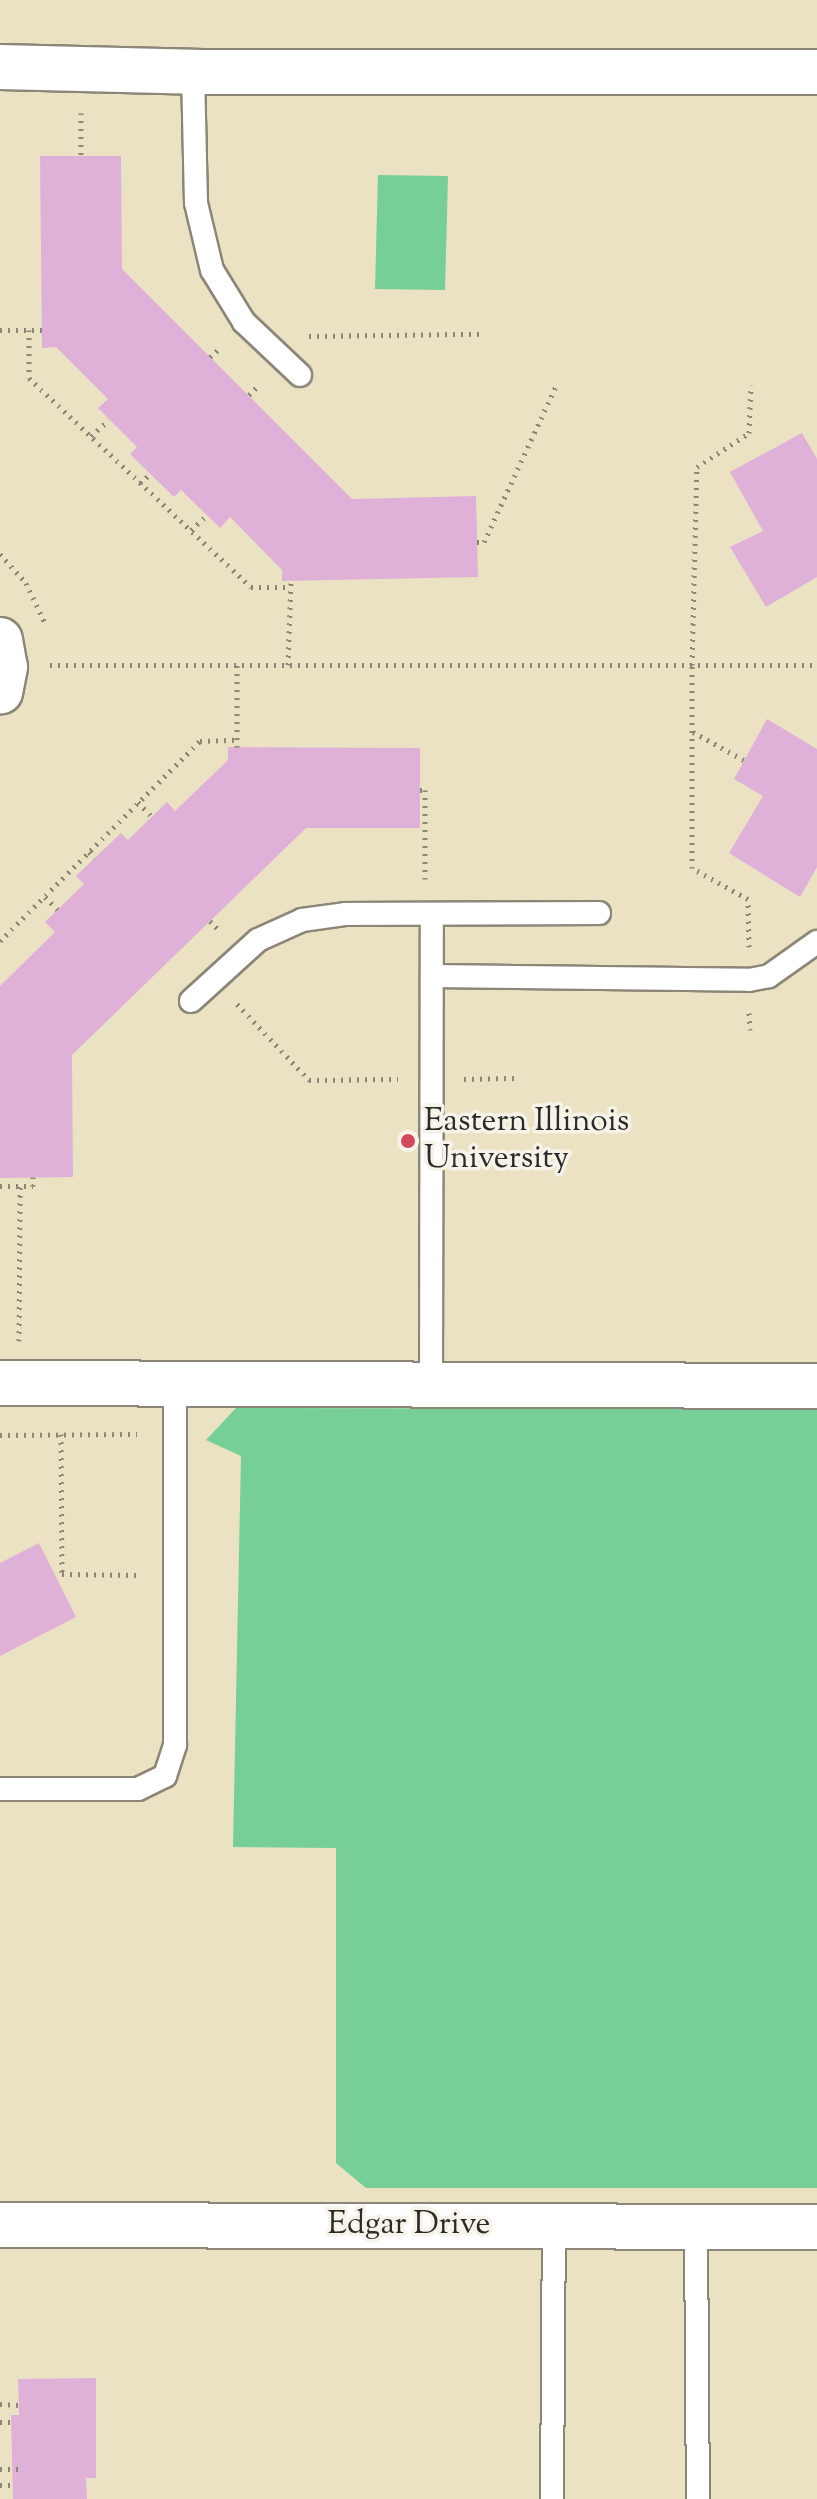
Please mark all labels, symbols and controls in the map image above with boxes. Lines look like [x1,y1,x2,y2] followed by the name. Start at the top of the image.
[424,1104,629,1179] place label: Eastern Illinois University
[399,1132,417,1150] marker: Eastern Illinois University
[328,2206,490,2244] street label: Edgar Drive

